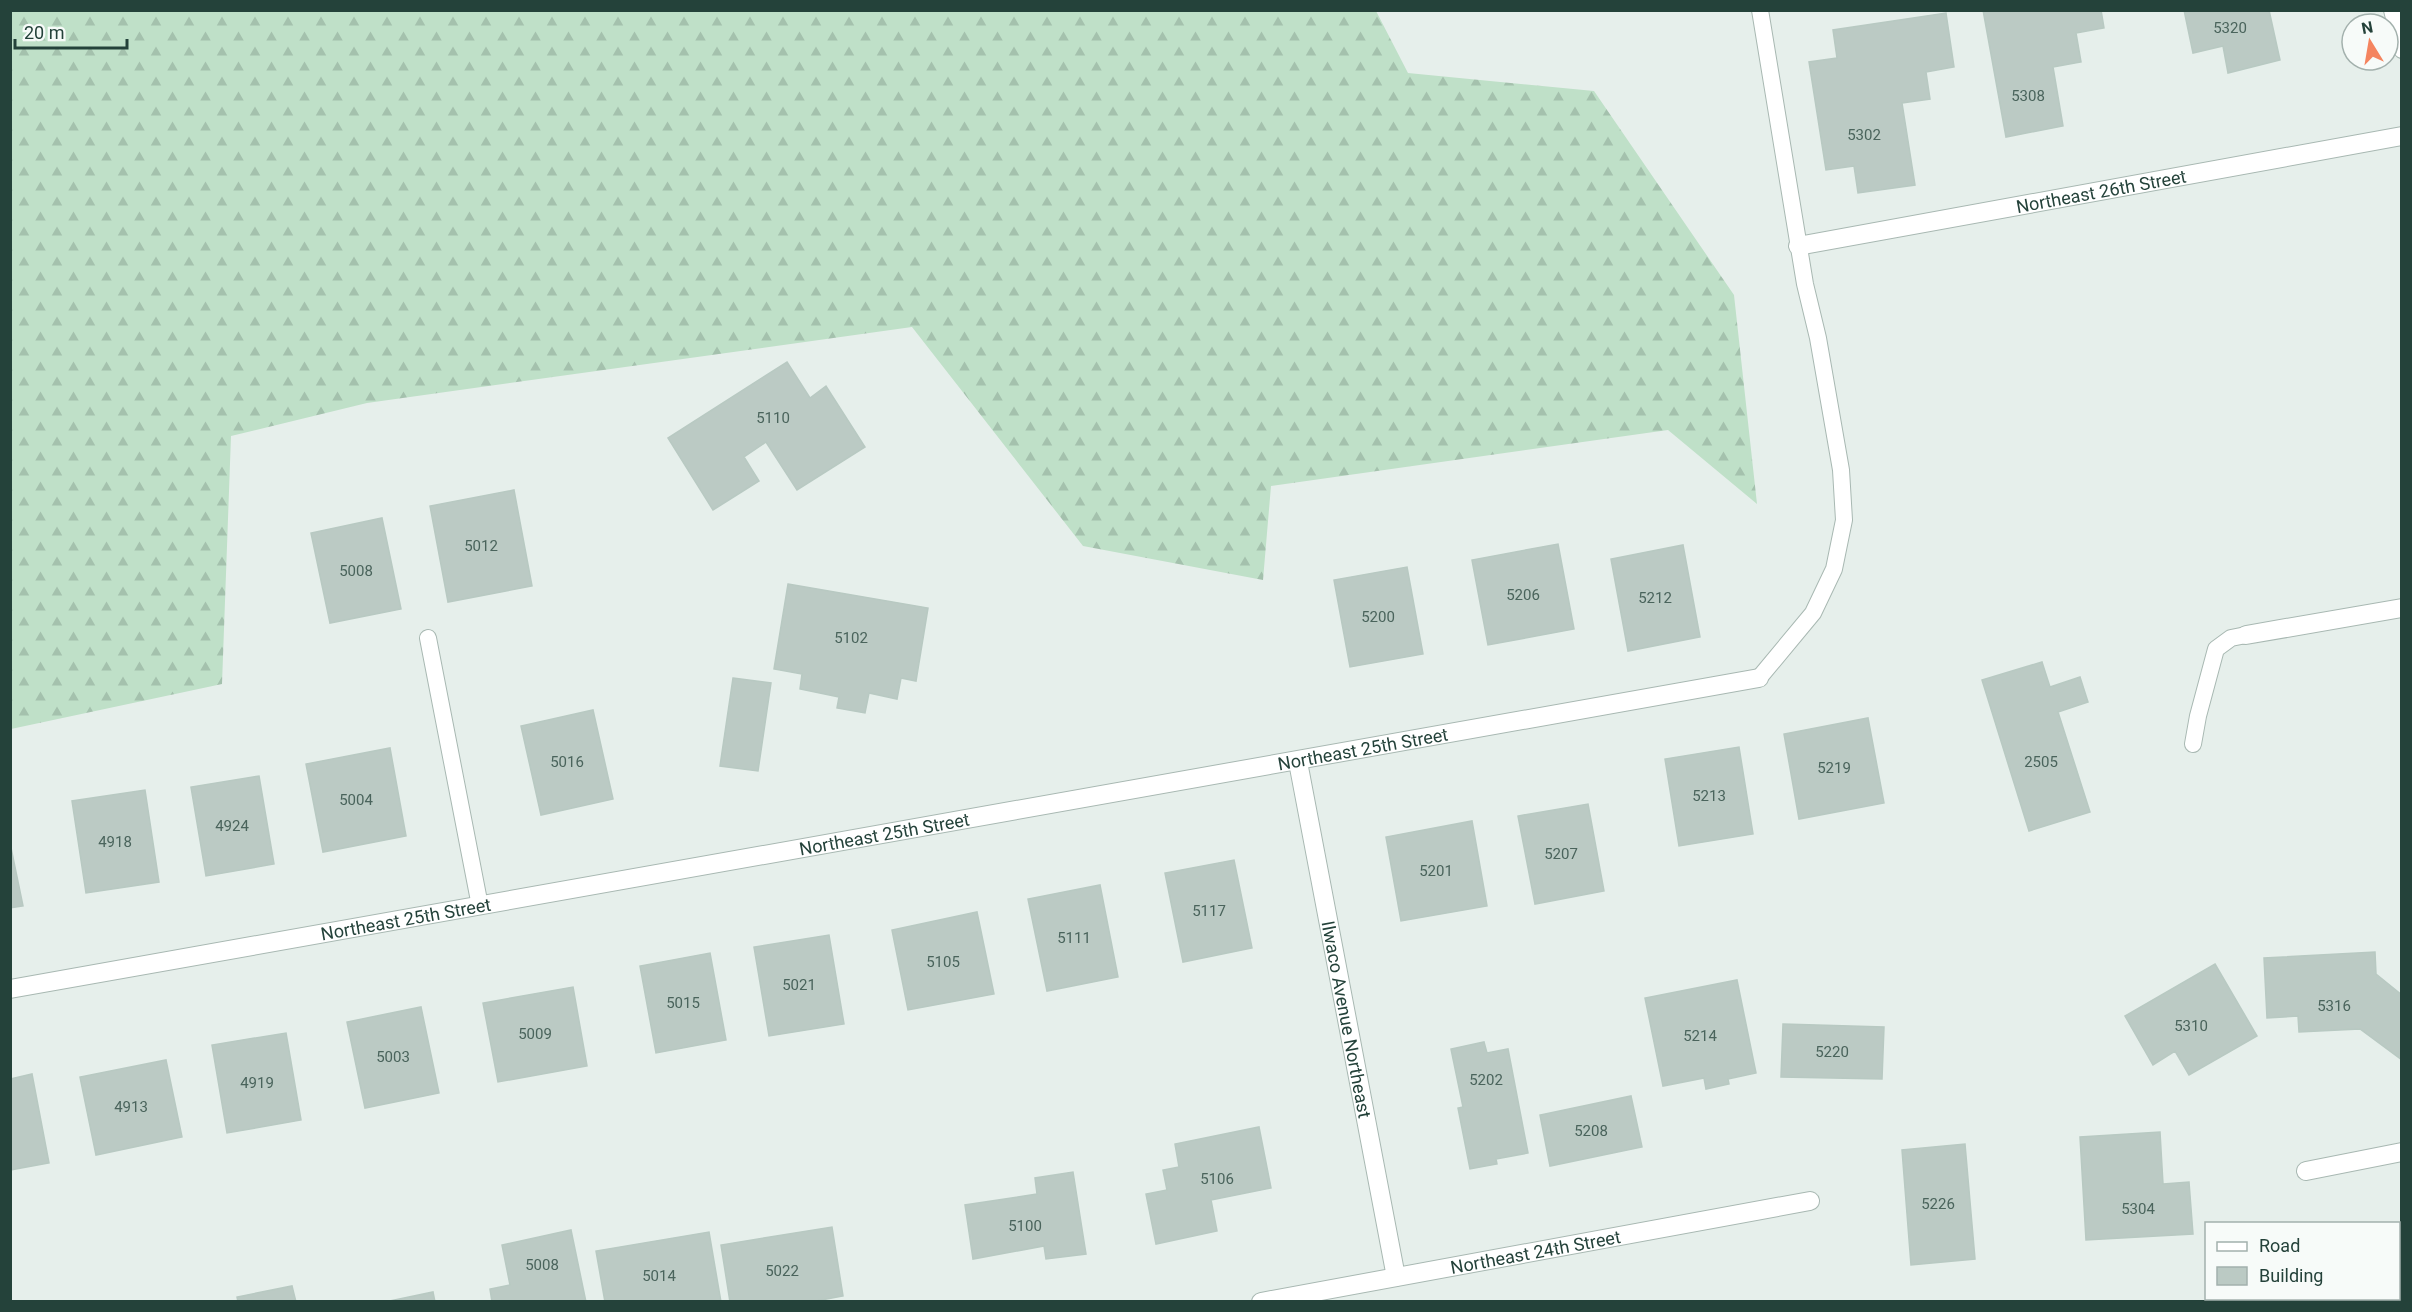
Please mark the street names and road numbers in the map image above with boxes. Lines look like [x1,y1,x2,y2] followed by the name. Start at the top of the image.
[2014,165,2188,217] street label: Northeast 26th Street
[1276,723,1450,774] street label: Northeast 25th Street
[798,808,971,859] street label: Northeast 25th Street
[319,893,493,944] street label: Northeast 25th Street
[1318,919,1376,1120] street label: Ilwaco Avenue Northeast
[1449,1226,1622,1277] street label: Northeast 24th Street

